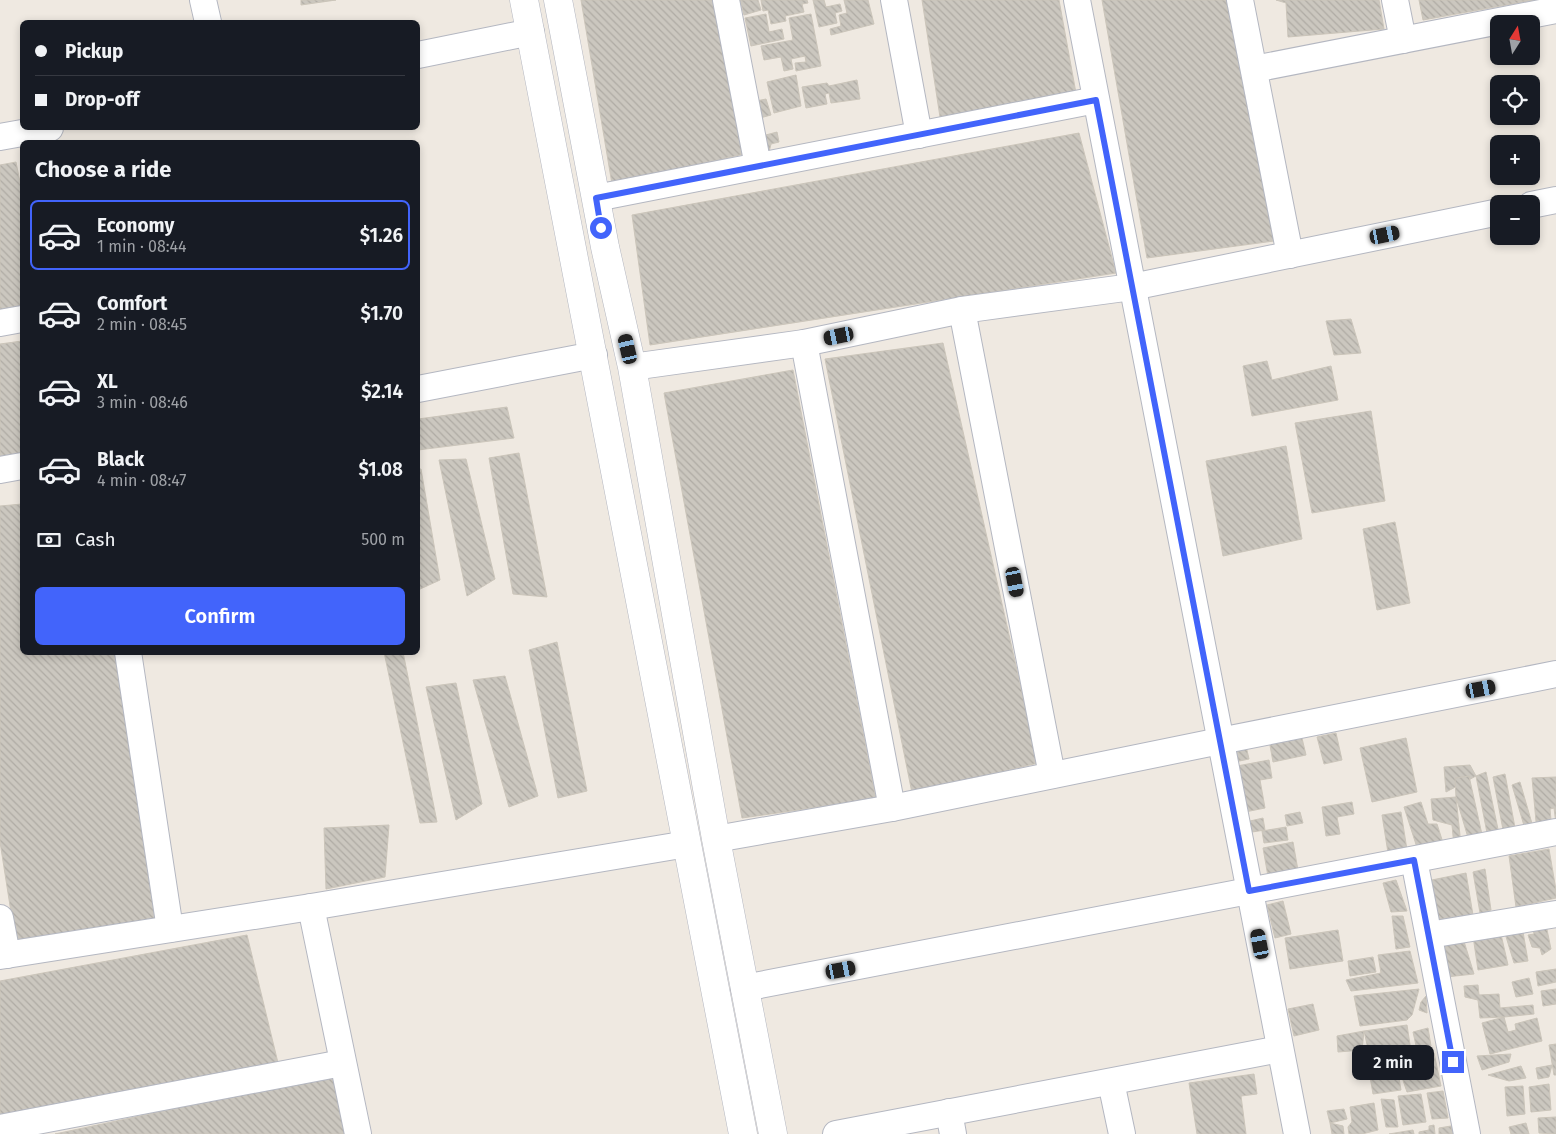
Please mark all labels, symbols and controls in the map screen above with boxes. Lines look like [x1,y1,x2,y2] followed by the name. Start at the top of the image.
[1490,15,1540,65] north arrow
[1490,15,1540,245] map controls
[65,40,123,63] text: Pickup
[1490,75,1540,125] button: locate
[65,88,139,111] text: Drop-off
[1490,135,1540,185] button: +
[35,156,171,183] text: Choose a ride
[1490,195,1540,245] button: −
[37,213,82,258] icon: car
[97,214,174,237] text: Economy
[590,217,612,239] route start
[360,224,403,247] text: $1.26
[1368,225,1401,245] car
[97,237,187,256] text: 1 min · 08:44
[37,291,82,336] icon: car
[97,292,167,315] text: Comfort
[360,302,403,325] text: $1.70
[97,315,187,334] text: 2 min · 08:45
[822,326,855,346] car
[617,333,638,365] car
[37,369,82,414] icon: car
[97,370,118,393] text: XL
[361,380,403,403] text: $2.14
[97,393,188,412] text: 3 min · 08:46
[37,447,82,492] icon: car
[97,448,144,471] text: Black
[358,458,403,481] text: $1.08
[97,471,186,490] text: 4 min · 08:47
[35,526,63,554] icon: cash
[75,528,116,551] text: Cash
[361,530,405,549] text: 500 m
[1004,566,1025,598] car
[35,587,405,645] button: Confirm
[1464,679,1497,699] car
[1249,928,1270,960] car
[824,960,857,980] car
[1353,1044,1436,1080] callout: 2 min
[1442,1051,1464,1073] route end
[1373,1053,1413,1072] text: 2 min

